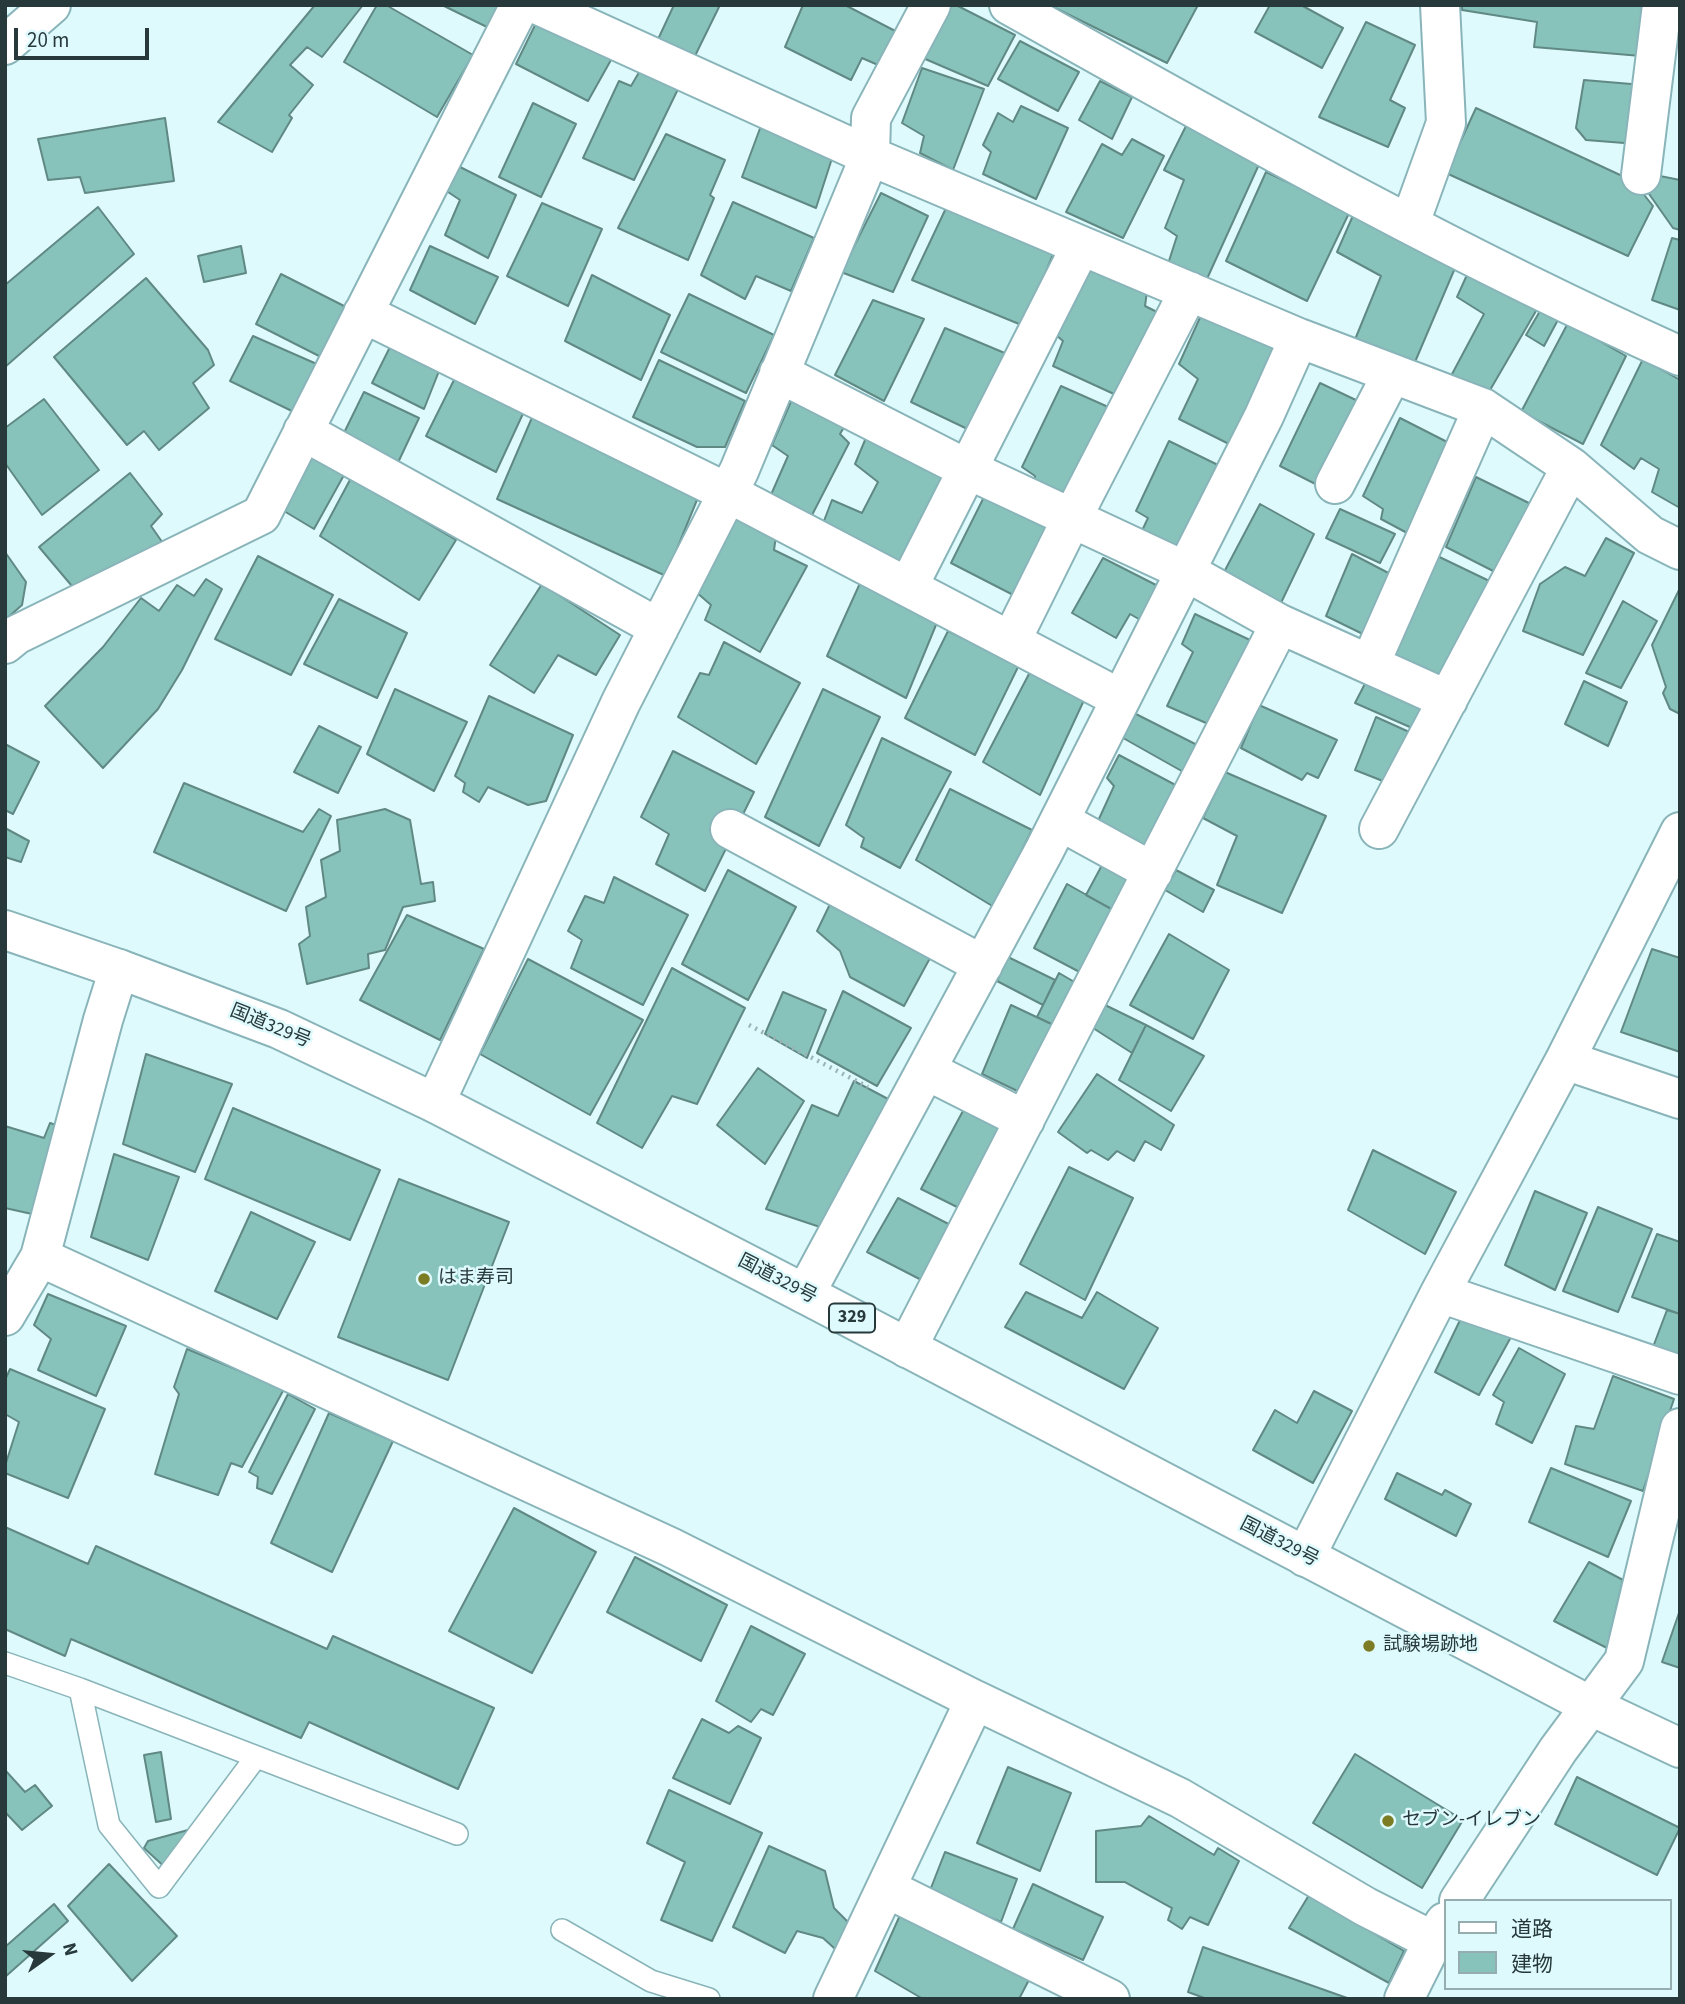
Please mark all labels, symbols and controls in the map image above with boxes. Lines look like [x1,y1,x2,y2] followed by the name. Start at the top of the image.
[18,14,152,58] scale bar
[27,25,69,55] text: 20 m
[226,1000,314,1054] street label: 国道329号
[734,1250,820,1310] street label: 国道329号
[438,1268,514,1290] place label: はま寿司
[416,1271,432,1287] marker: はま寿司
[829,1303,875,1332] road number: 329
[1236,1513,1322,1573] street label: 国道329号
[1383,1635,1478,1657] place label: 試験場跡地
[1361,1638,1377,1654] marker: 試験場跡地
[1402,1810,1541,1832] place label: セブン-イレブン
[1380,1813,1396,1829] marker: セブン-イレブン
[1444,1899,1671,1990] legend
[1511,1914,1553,1944] text: 道路
[14,1920,84,1990] north arrow
[55,1940,84,1959] text: N
[1511,1949,1553,1979] text: 建物

